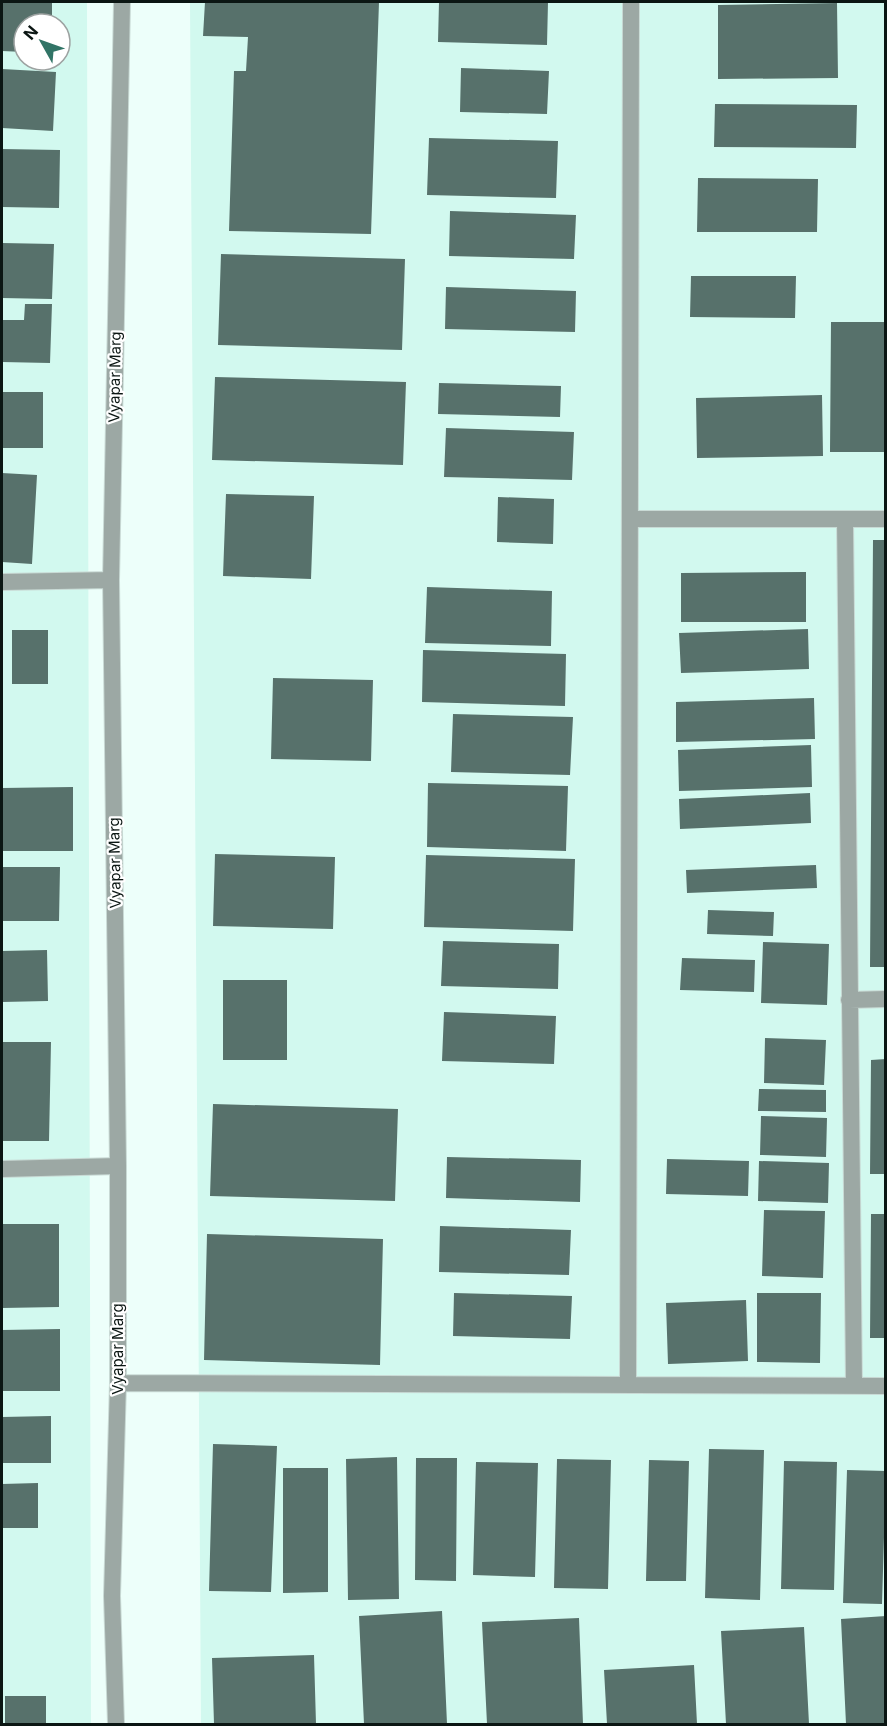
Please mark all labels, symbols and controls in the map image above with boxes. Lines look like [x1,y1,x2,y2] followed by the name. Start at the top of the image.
[12,12,72,72] north arrow
[19,21,42,43] text: N
[104,331,125,423] street label: Vyapar Marg
[104,817,125,909] street label: Vyapar Marg
[108,1303,127,1395] street label: Vyapar Marg

